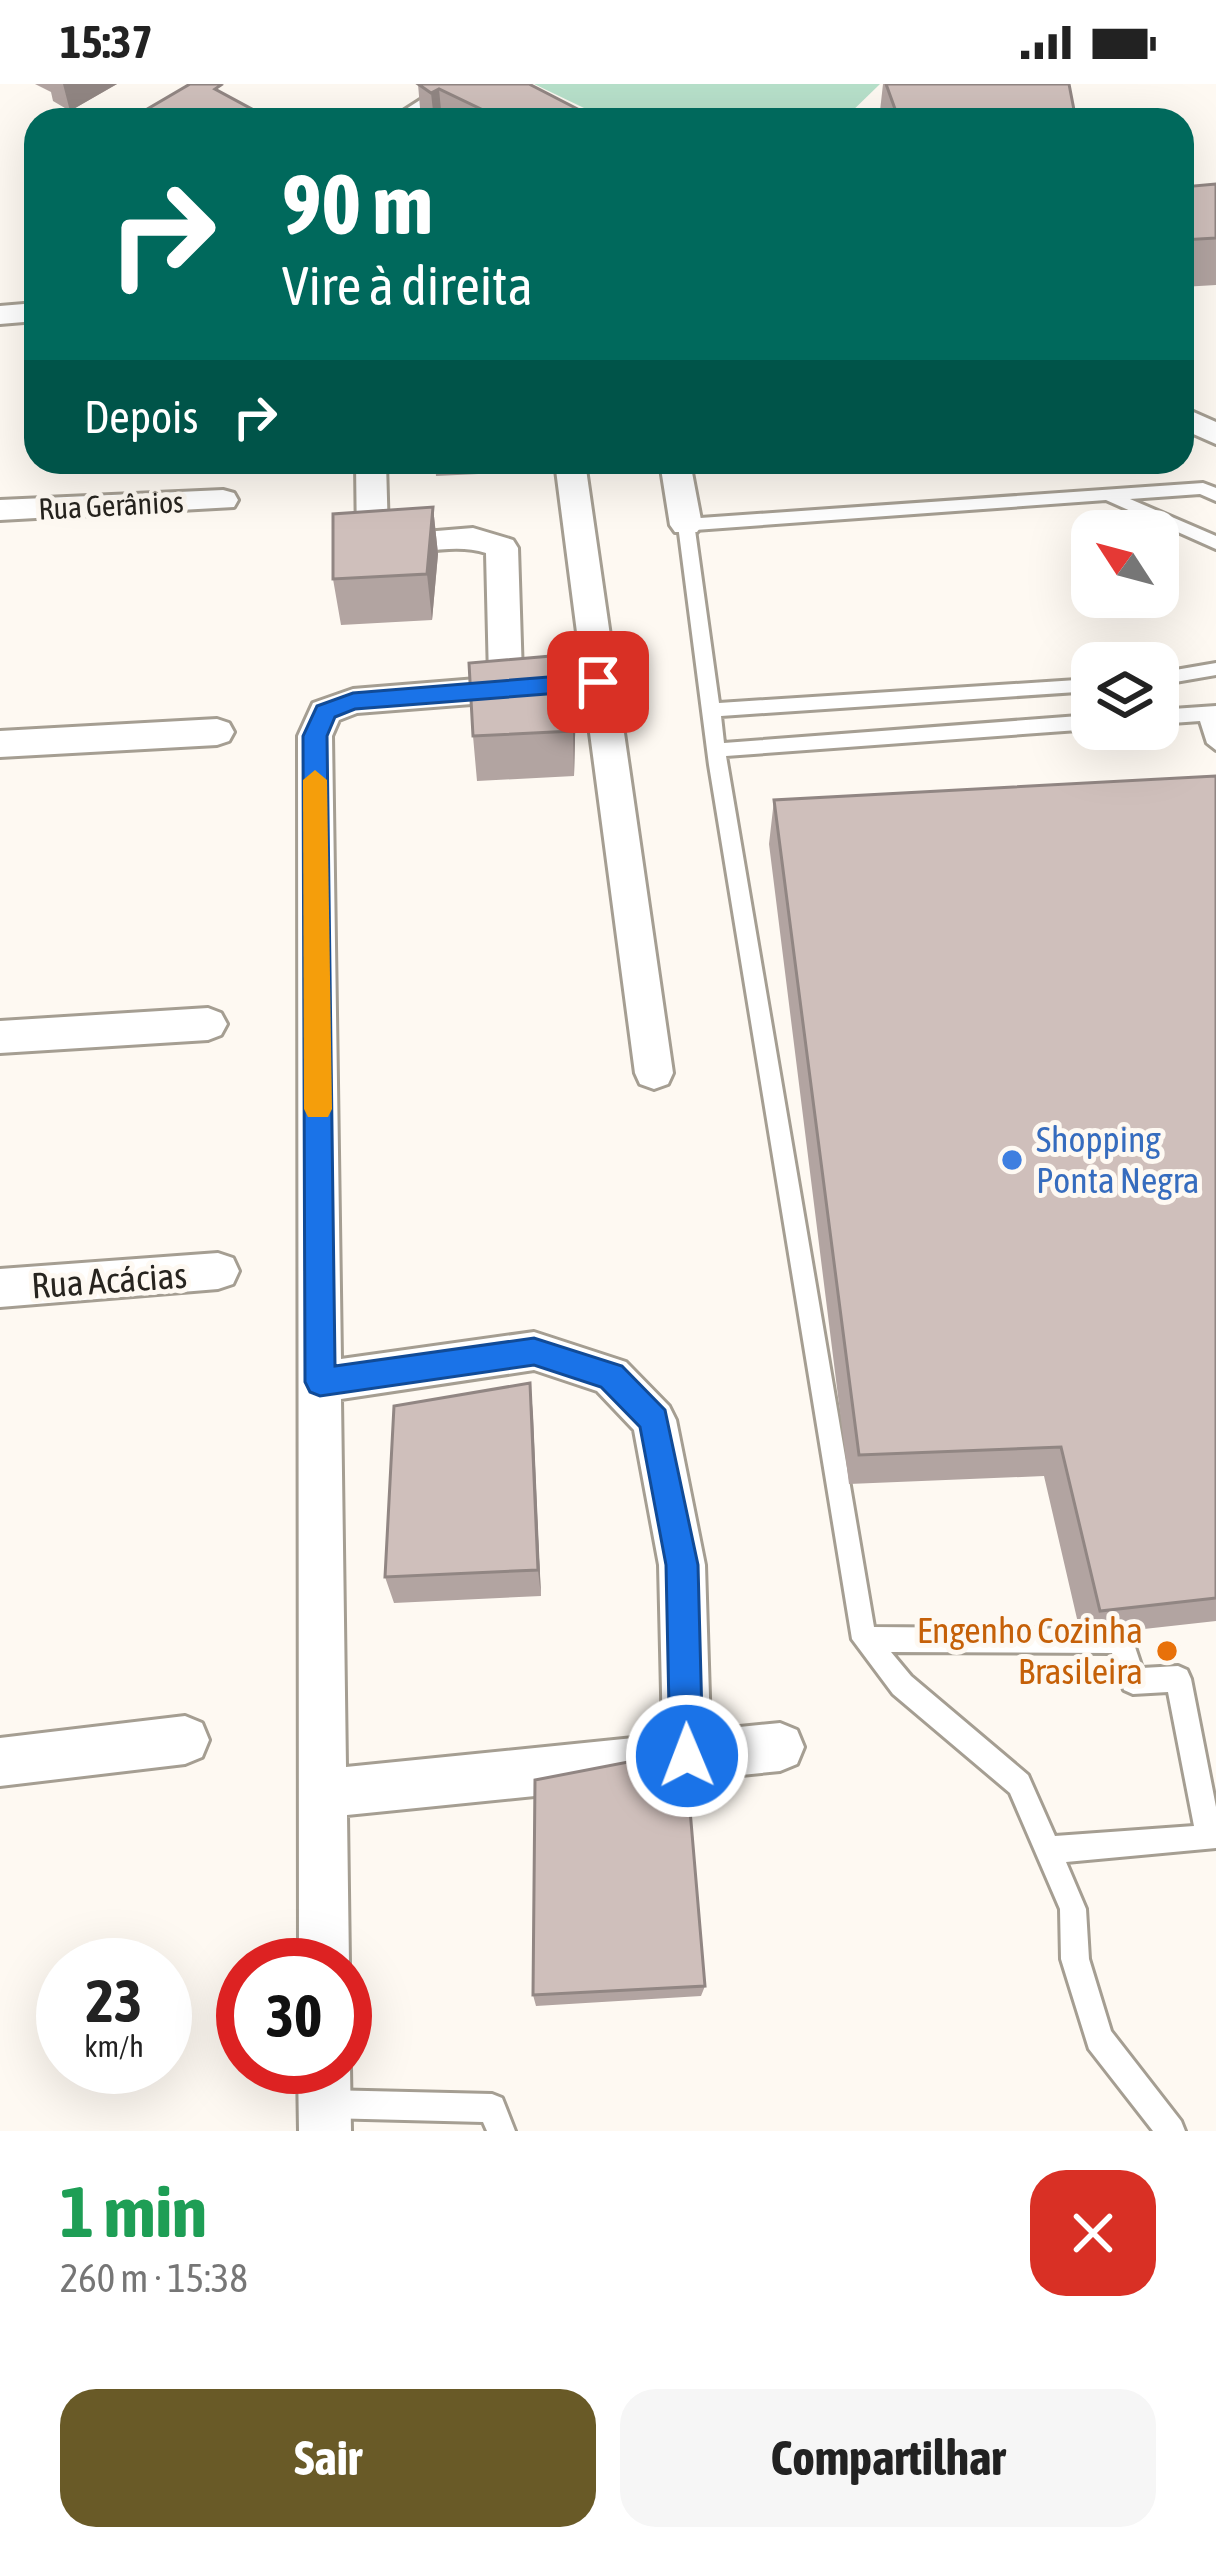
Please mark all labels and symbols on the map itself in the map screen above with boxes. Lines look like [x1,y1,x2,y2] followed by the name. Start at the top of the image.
[37,484,185,526] street label: Rua Gerânios
[1071,510,1179,618] north arrow
[547,631,649,733] pin
[1036,1118,1199,1201] place label: Shopping Ponta Negra
[999,1147,1025,1173] marker: Shopping Ponta Negra
[30,1254,188,1306] street label: Rua Acácias
[917,1609,1143,1692] place label: Engenho Cozinha Brasileira
[1154,1638,1180,1664] marker: Engenho Cozinha Brasileira
[624,1693,750,1819] position arrow
[216,1938,372,2094] speed limit sign: 30

